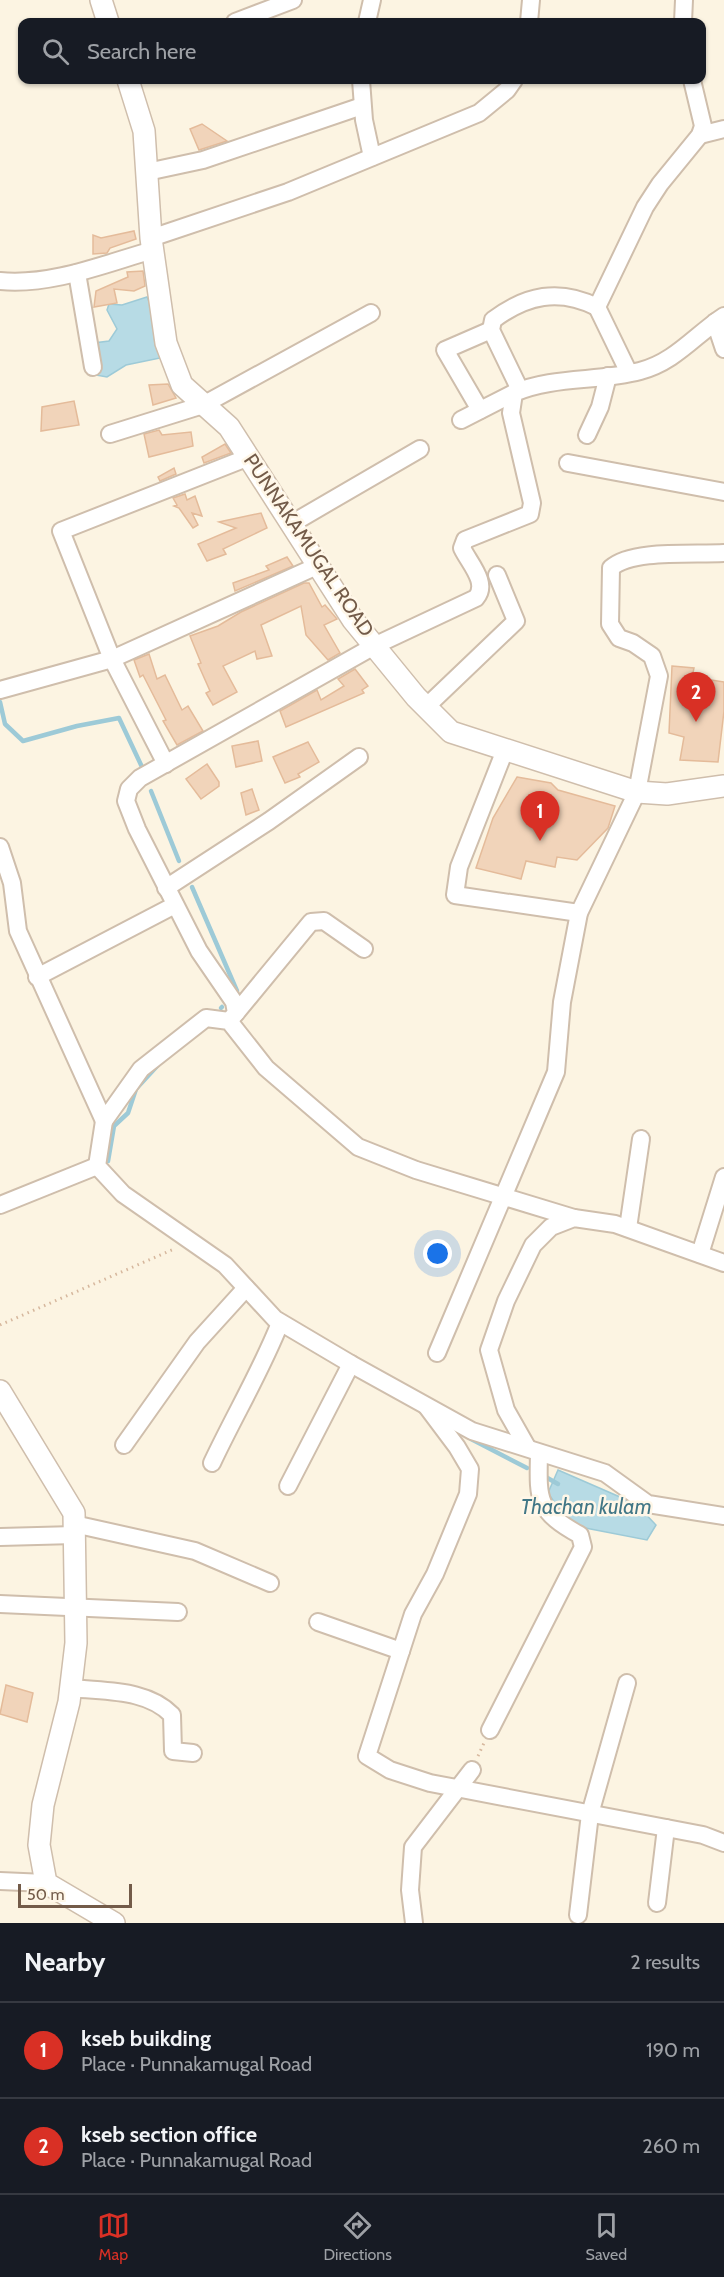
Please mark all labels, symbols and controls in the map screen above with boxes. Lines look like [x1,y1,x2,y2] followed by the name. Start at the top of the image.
[18,18,706,84] search box
[39,35,72,68] icon: search
[87,38,196,65] text: Search here
[239,449,379,641] street label: PUNNAKAMUGAL ROAD
[676,672,716,722] pin: 2
[520,792,560,841] pin: 1
[423,1239,452,1268] your location
[521,1494,651,1519] water label: Thachan kulam
[18,1881,132,1908] scale bar
[27,1885,64,1904] text: 50 m
[24,1946,105,1978] text: Nearby
[630,1950,700,1974] text: 2 results
[81,2025,211,2052] text: kseb buikding
[40,2038,47,2062] text: 1
[646,2038,700,2062] text: 190 m
[81,2052,312,2076] text: Place · Punnakamugal Road
[81,2121,257,2148] text: kseb section office
[38,2134,49,2158] text: 2
[642,2134,700,2158] text: 260 m
[81,2148,312,2172] text: Place · Punnakamugal Road
[97,2209,130,2264] tab: Map
[324,2209,392,2264] tab: Directions
[586,2209,627,2264] tab: Saved

